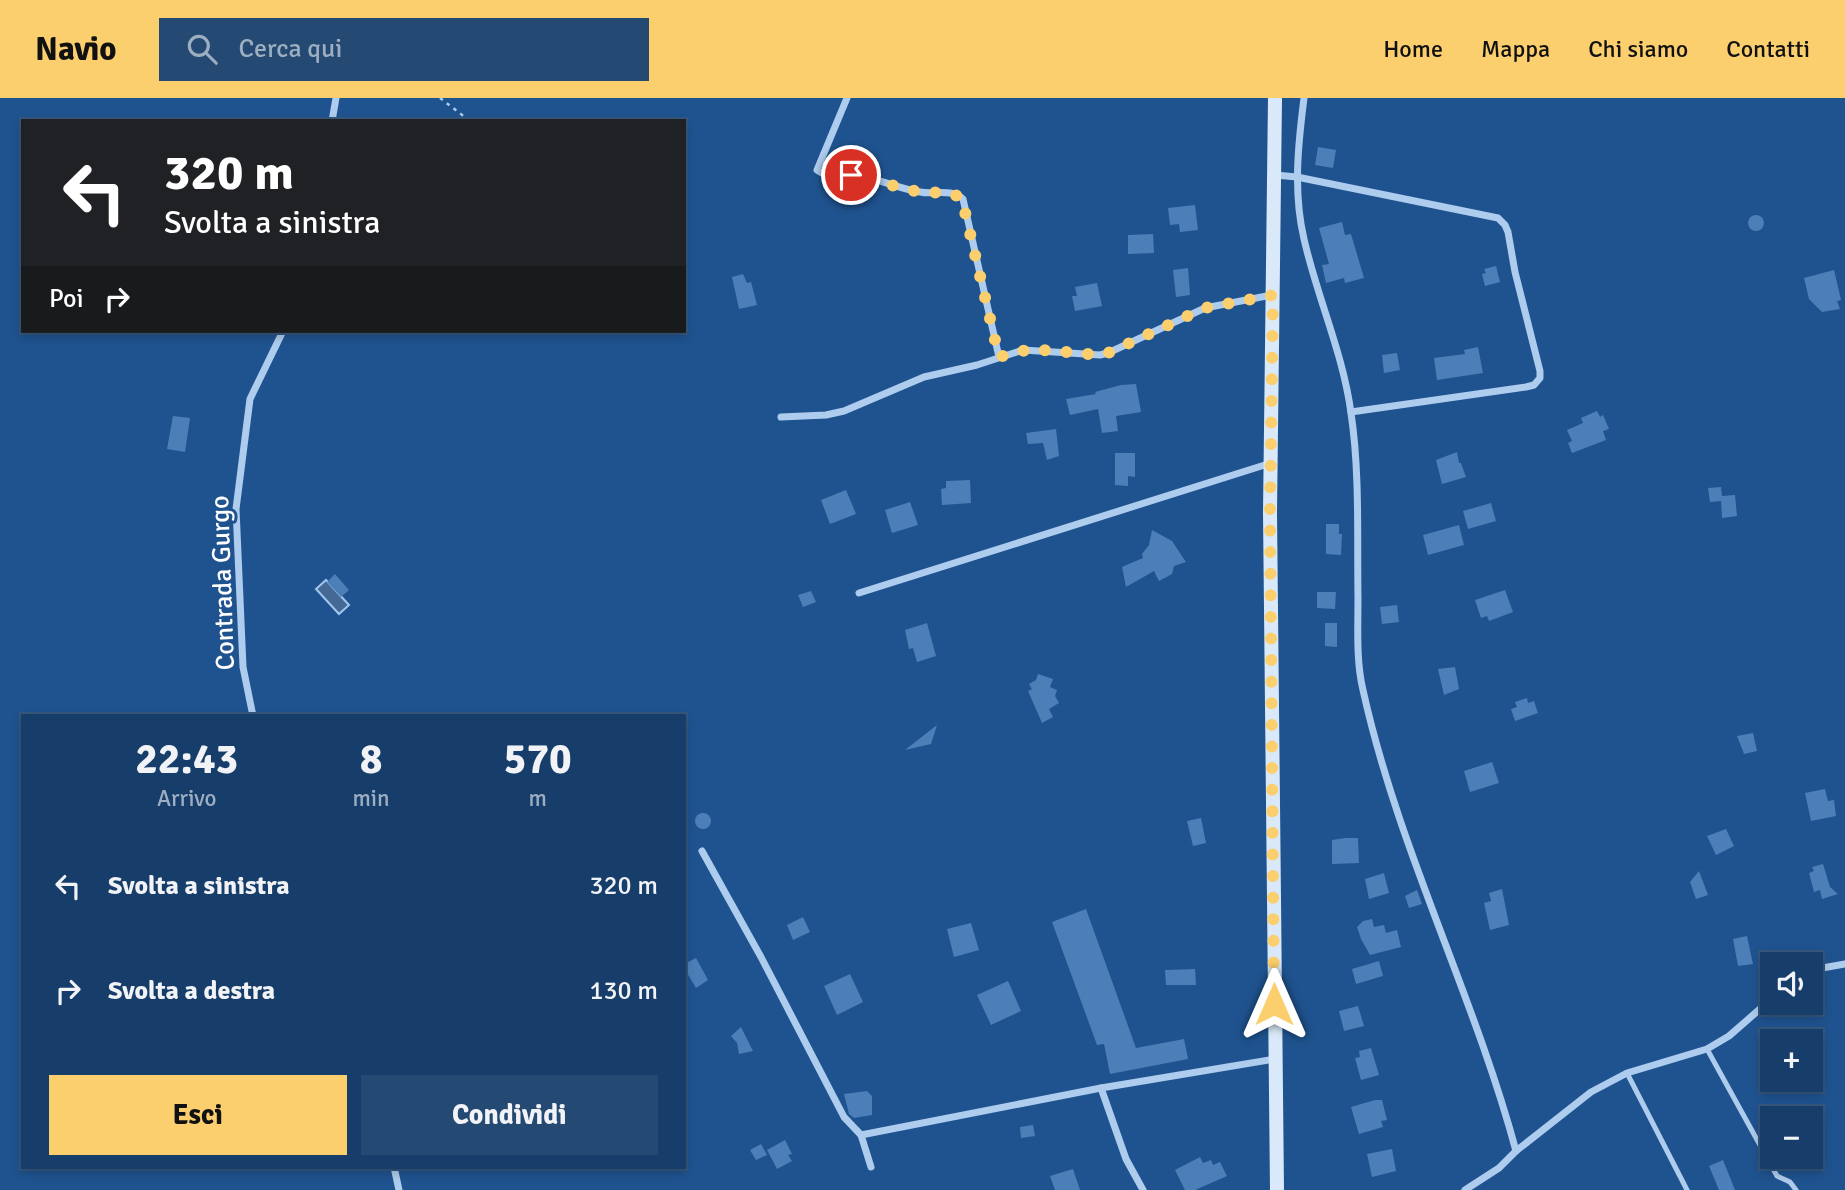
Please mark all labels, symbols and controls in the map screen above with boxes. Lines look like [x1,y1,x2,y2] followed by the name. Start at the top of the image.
[159,18,649,81] search box
[35,29,117,70] text: Navio
[183,30,221,68] icon: search
[239,33,342,65] text: Cerca qui
[1383,34,1443,64] text: Home
[1481,34,1550,64] text: Mappa
[1588,34,1688,64] text: Chi siamo
[1726,34,1810,64] text: Contatti
[164,143,294,203] text: 320 m
[821,145,881,205] pin
[49,147,140,238] icon: left
[832,156,870,194] icon: arrive
[164,203,380,242] text: Svolta a sinistra
[98,280,136,318] icon: right
[49,283,84,315] text: Poi
[204,495,242,671] street label: Contrada Gurgo
[135,734,238,785] text: 22:43
[360,734,382,785] text: 8
[504,734,572,785] text: 570
[157,784,216,813] text: Arrivo
[352,784,390,813] text: min
[529,784,547,813] text: m
[49,867,87,905] icon: left
[108,870,290,902] text: Svolta a sinistra
[589,870,658,902] text: 320 m
[1760,952,1823,1169] map controls
[1760,952,1823,1015] button: sound
[1237,967,1311,1041] position arrow
[49,972,87,1010] icon: right
[108,975,275,1007] text: Svolta a destra
[589,975,658,1007] text: 130 m
[1760,1029,1823,1092] button: +
[49,1075,347,1155] button: Esci
[361,1075,658,1155] button: Condividi
[1760,1106,1823,1169] button: −

